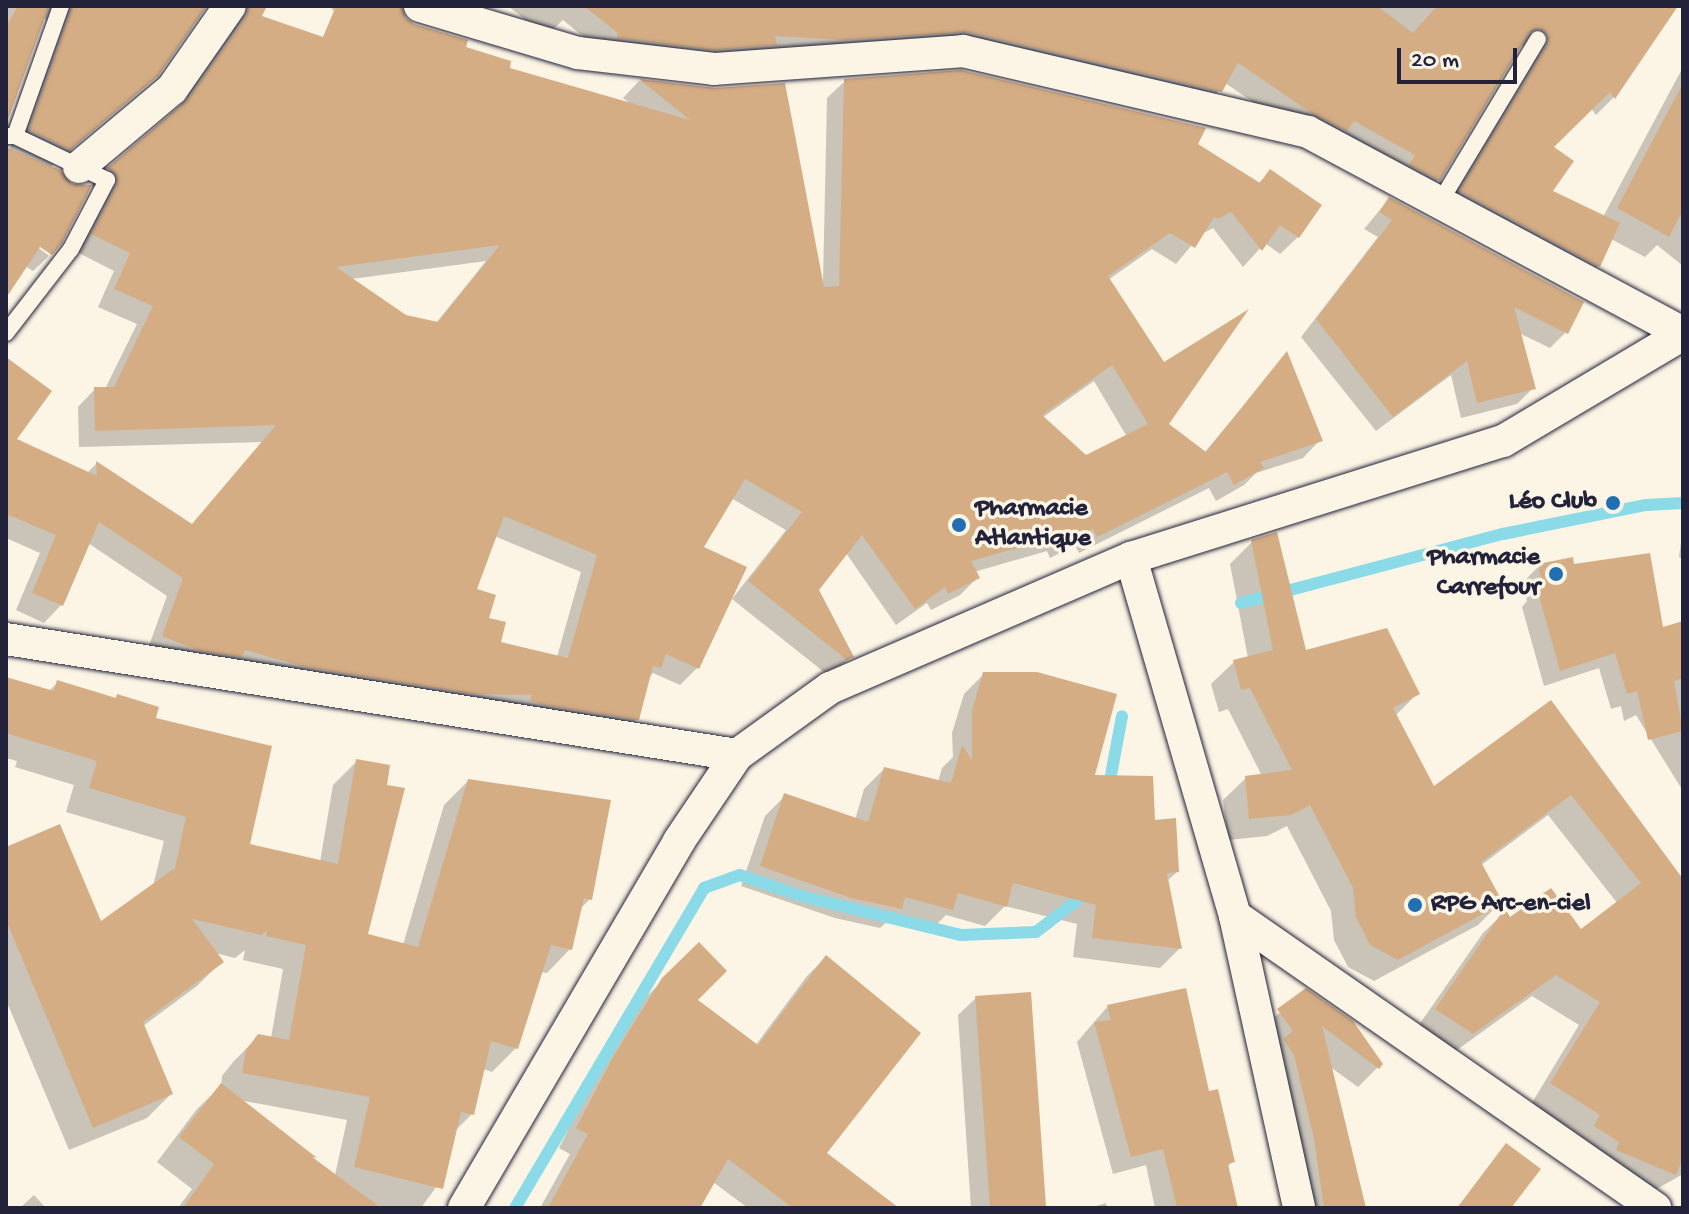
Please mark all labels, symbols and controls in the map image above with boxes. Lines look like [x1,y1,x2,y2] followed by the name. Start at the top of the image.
[1401,32,1521,82] scale bar
[1411,47,1459,76] text: 20 m
[1509,487,1597,519] place label: Léo Club
[975,494,1091,556] place label: Pharmacie Atlantique
[1604,494,1622,512] marker: Léo Club
[950,516,968,534] marker: Pharmacie Atlantique
[1427,543,1540,604] place label: Pharmacie Carrefour
[1547,565,1565,583] marker: Pharmacie Carrefour
[1431,889,1591,921] place label: RPG Arc-en-ciel
[1406,896,1424,914] marker: RPG Arc-en-ciel

